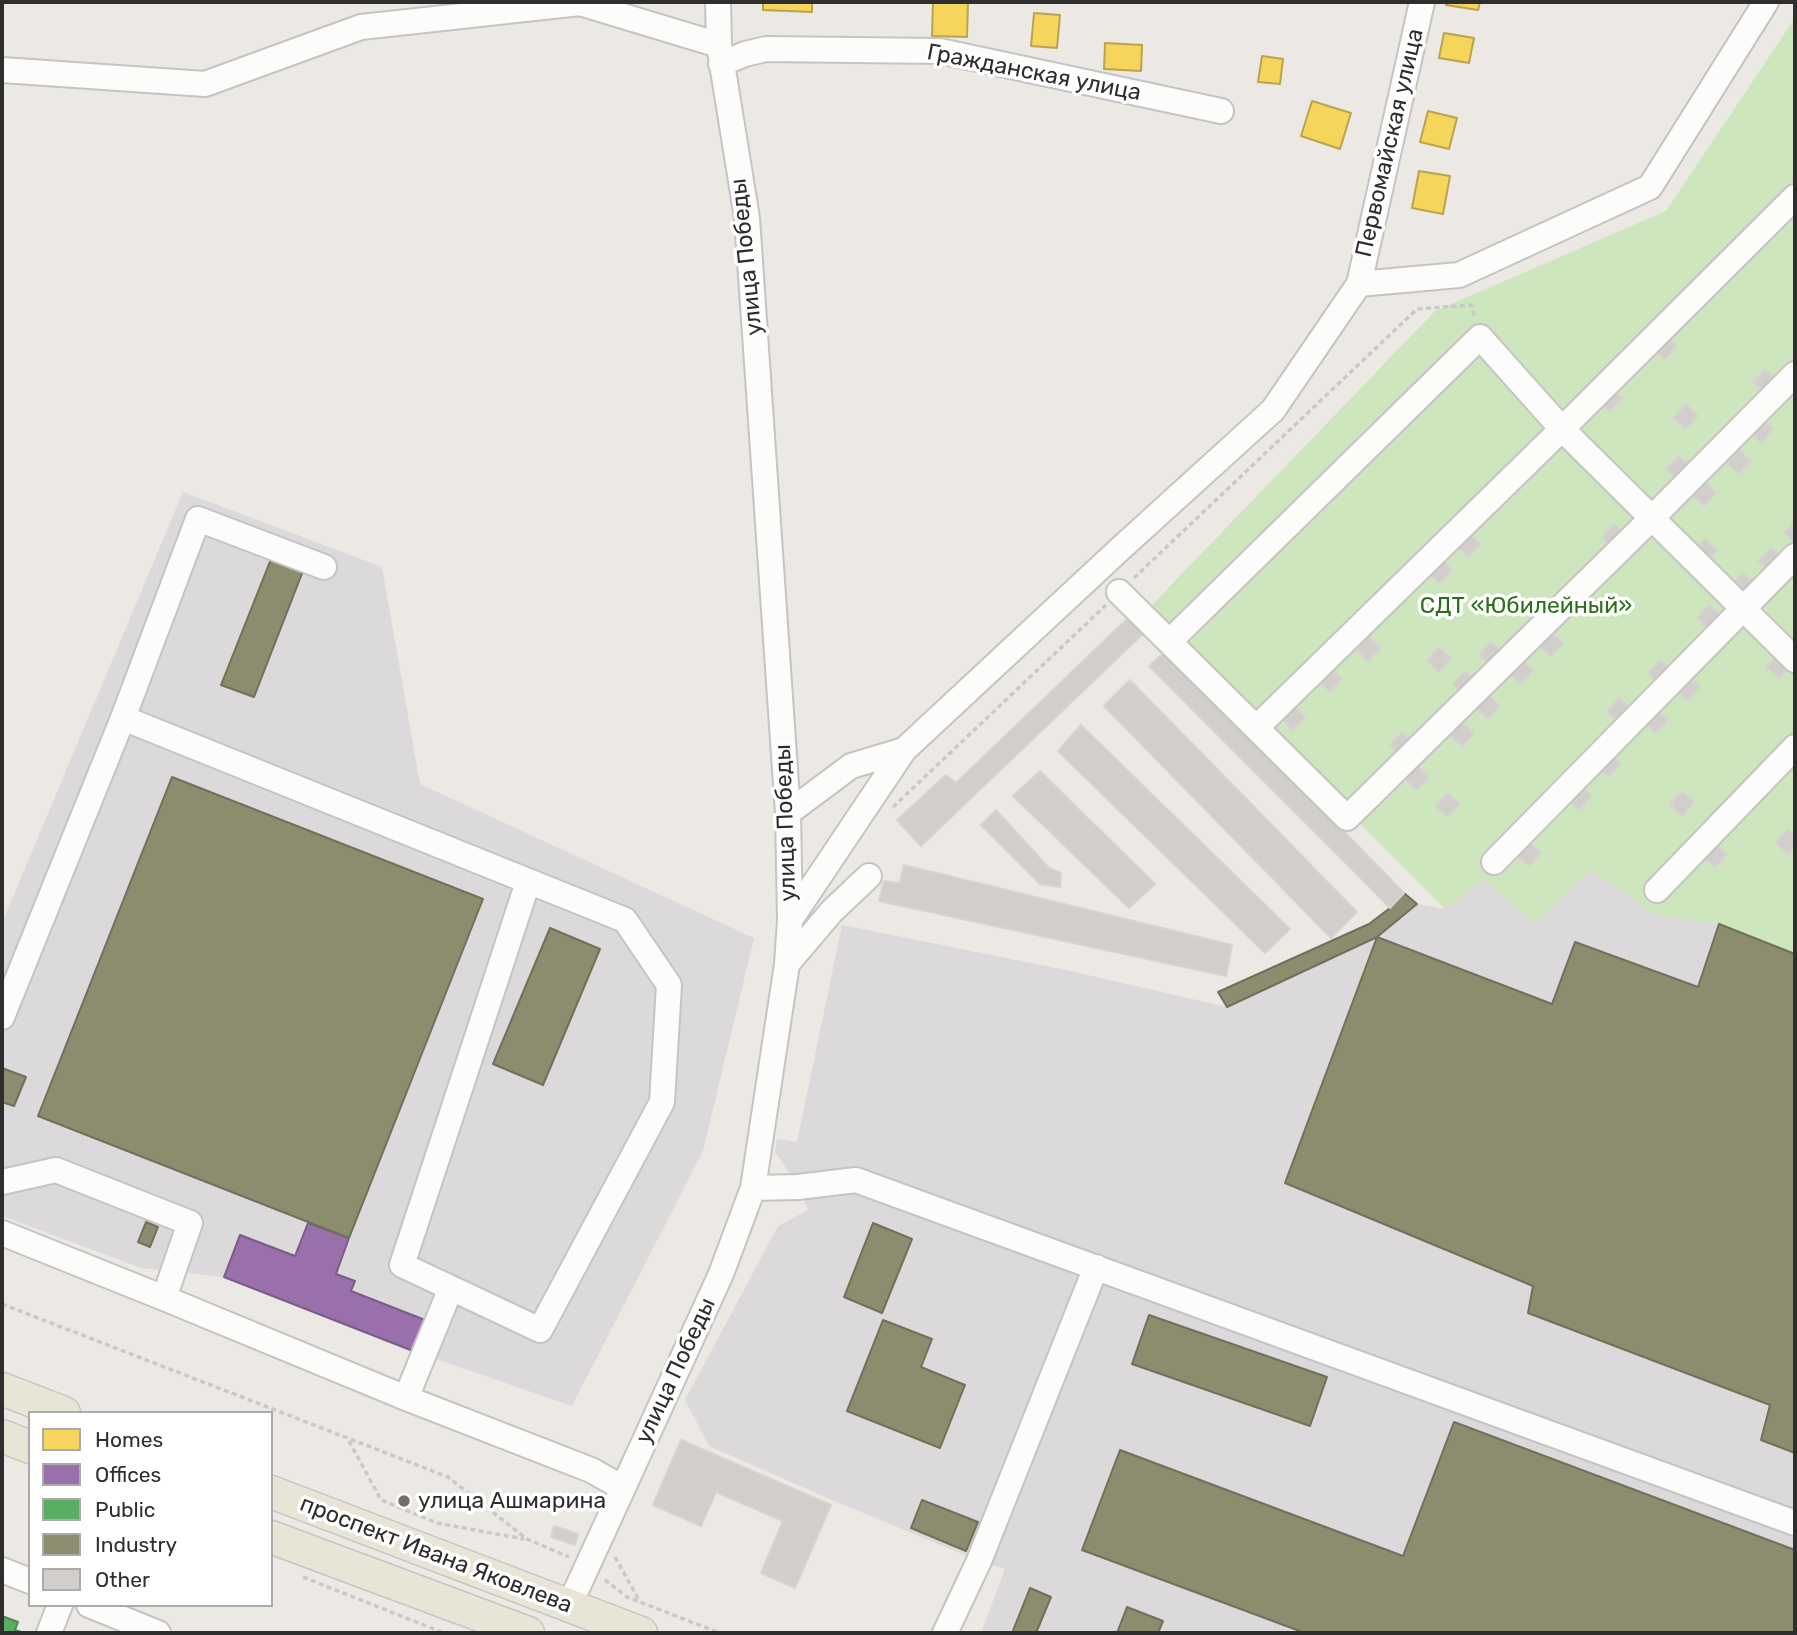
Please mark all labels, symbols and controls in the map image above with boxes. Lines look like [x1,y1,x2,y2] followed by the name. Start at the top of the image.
[1350,26,1430,260] street label: Первомайская улица
[925,39,1143,107] street label: Гражданская улица
[725,177,769,337] street label: улица Победы
[1420,592,1632,620] park label: СДТ «Юбилейный»
[769,744,803,902] street label: улица Победы
[630,1294,722,1448] street label: улица Победы
[28,1411,273,1607] legend
[95,1427,163,1452] text: Homes
[95,1462,161,1487] text: Offices
[418,1487,606,1515] place label: улица Ашмарина
[296,1490,576,1620] street label: проспект Ивана Яковлева
[396,1493,412,1509] marker: улица Ашмарина
[95,1497,155,1522] text: Public
[95,1532,177,1557] text: Industry
[95,1567,150,1592] text: Other

